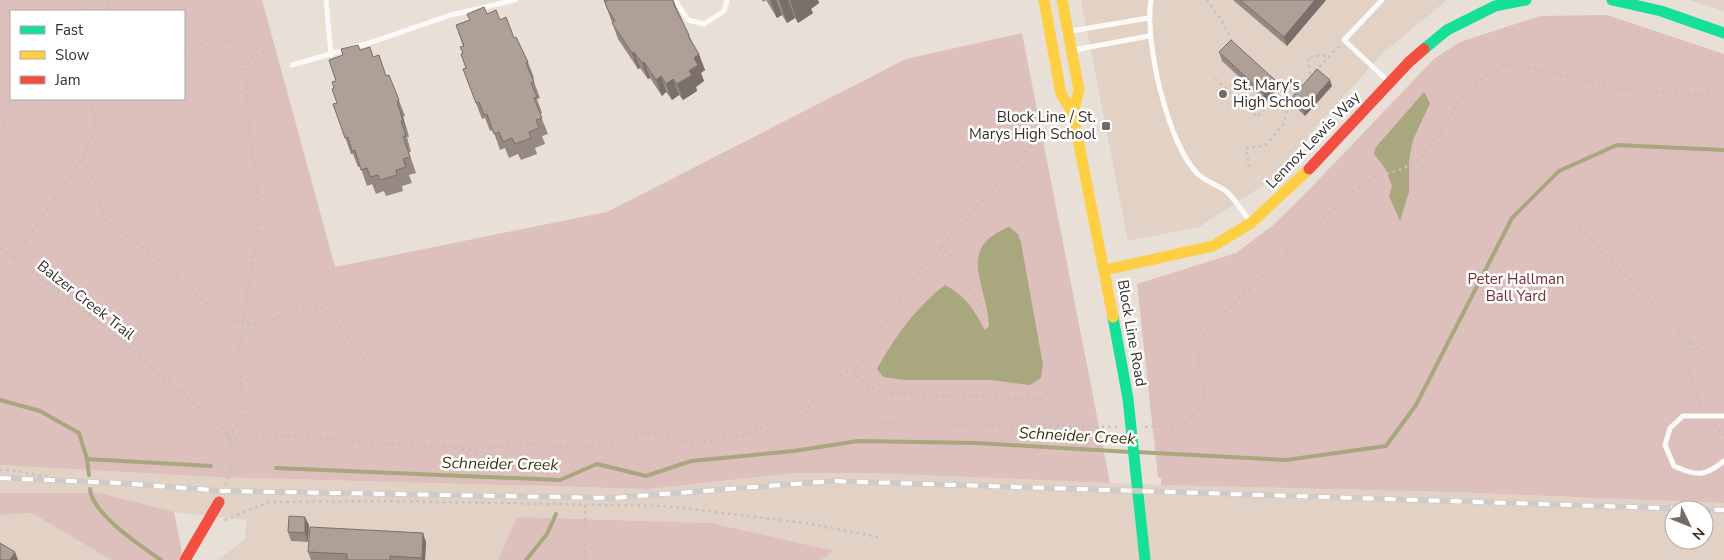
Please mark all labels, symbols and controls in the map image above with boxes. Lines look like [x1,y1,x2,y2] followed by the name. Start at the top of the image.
[10,10,185,100] legend
[55,20,84,40] text: Fast
[55,45,90,65] text: Slow
[54,70,81,90] text: Jam
[1233,75,1315,112] place label: St. Mary's High School
[1262,87,1365,193] street label: Lennox Lewis Way
[1217,88,1229,100] marker: St. Mary's High School
[969,107,1097,144] place label: Block Line / St. Marys High School
[1100,120,1112,132] marker: Block Line / St. Marys High School
[33,256,139,345] street label: Balzer Creek Trail
[1467,269,1565,306] park label: Peter Hallman Ball Yard
[1113,278,1151,388] street label: Block Line Road
[1018,422,1137,450] water label: Schneider Creek
[441,452,560,476] water label: Schneider Creek
[1664,500,1714,550] north arrow
[1688,523,1709,544] text: N

